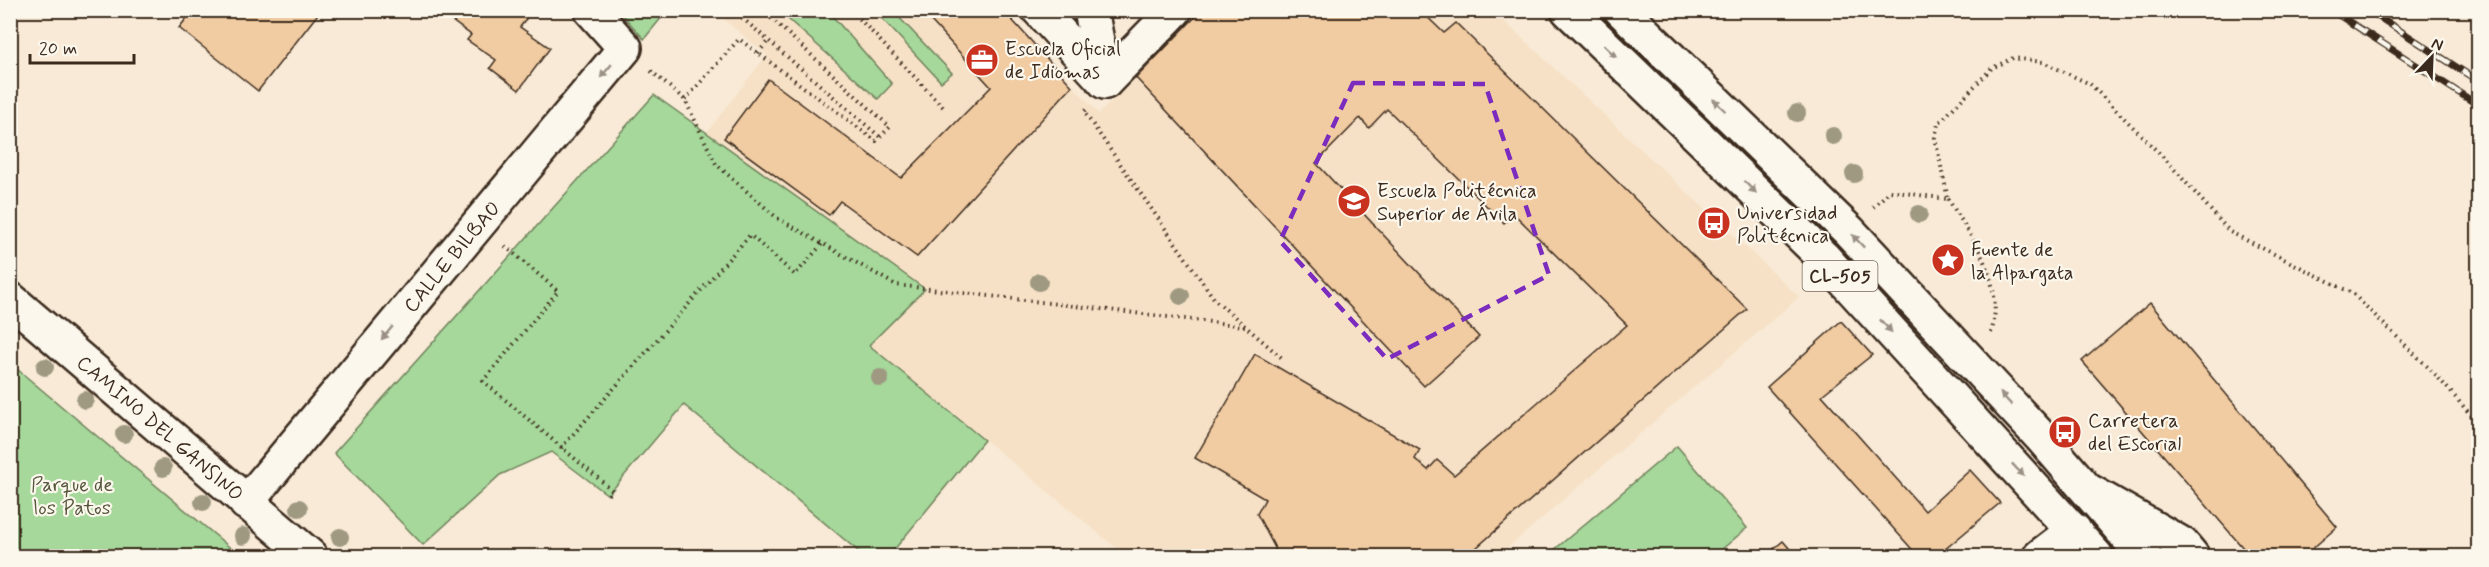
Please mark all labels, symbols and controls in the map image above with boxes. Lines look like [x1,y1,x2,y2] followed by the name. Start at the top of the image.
[30,27,134,65] scale bar
[2402,27,2462,87] north arrow
[2428,33,2446,56] text: N
[1005,36,1121,86] place label: Escuela Oficial de Idiomas
[39,37,77,61] text: 20 m
[964,42,1000,78] office icon: Escuela Oficial de Idiomas
[1602,44,1617,58] one-way arrow
[600,63,613,78] one-way arrow
[1712,99,1727,112] one-way arrow
[1377,178,1537,228] place label: Escuela Politécnica Superior de Ávila
[1743,179,1757,193] one-way arrow
[1336,183,1372,219] school or university icon: Escuela Politécnica Superior de Ávila
[398,196,507,319] street label: CALLE BILBAO
[1737,200,1837,250] place label: Universidad Politécnica
[1696,205,1732,241] bus stop icon: Universidad Politécnica
[1852,235,1866,249] one-way arrow
[1971,237,2074,287] place label: Fuente de la Alpargata
[1930,242,1966,278] place icon: Fuente de la Alpargata
[1802,261,1878,291] road number: CL-505
[1879,318,1892,333] one-way arrow
[381,325,394,340] one-way arrow
[70,350,249,508] street label: CAMINO DEL GANSINO
[1999,392,2013,407] one-way arrow
[2088,408,2181,458] place label: Carretera del Escorial
[2047,414,2083,450] bus stop icon: Carretera del Escorial
[2011,462,2024,477] one-way arrow
[31,472,113,522] park label: Parque de los Patos

